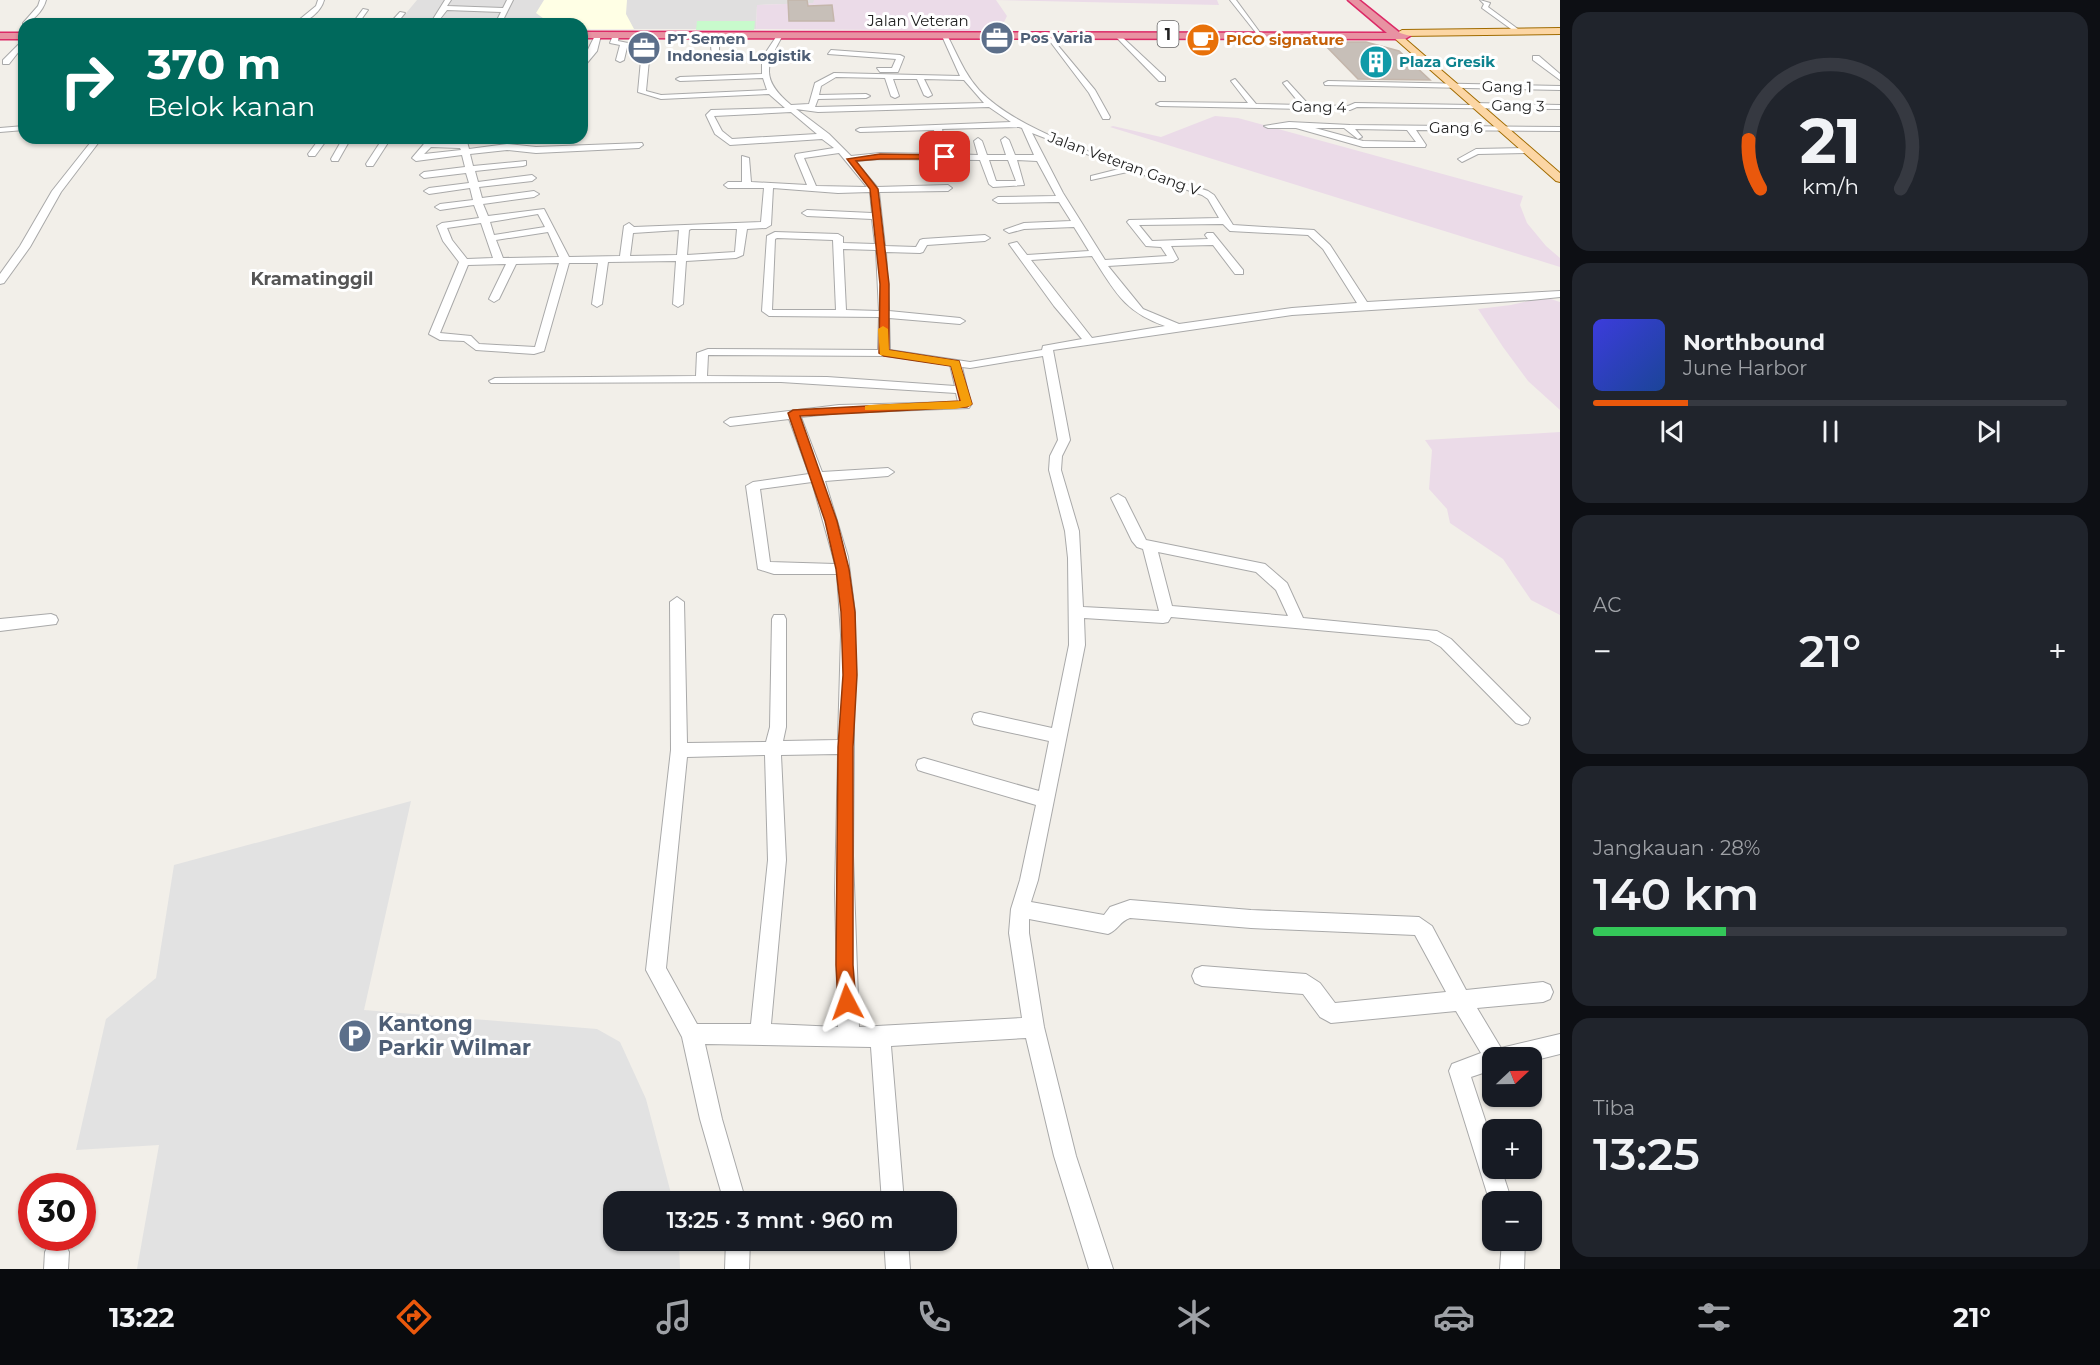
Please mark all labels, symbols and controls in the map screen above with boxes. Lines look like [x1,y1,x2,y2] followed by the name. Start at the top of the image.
[866,11,969,30] street label: Jalan Veteran
[979,20,1015,56] office icon: Pos Varia
[1158,21,1178,47] road number: 1
[1185,22,1221,58] cafe icon: PICO signature
[1020,28,1093,47] place label: Pos Varia
[667,29,811,65] place label: PT Semen Indonesia Logistik
[626,30,662,66] office icon: PT Semen Indonesia Logistik
[1226,30,1344,49] place label: PICO signature
[147,38,281,90] text: 370 m
[48,42,126,120] icon: right
[1358,44,1394,80] building icon: Plaza Gresik
[1399,52,1495,71] place label: Plaza Gresik
[1482,77,1532,96] street label: Gang 1
[147,90,315,123] text: Belok kanan
[1491,96,1545,115] street label: Gang 3
[1291,97,1347,116] street label: Gang 4
[1799,103,1861,179] text: 21
[1429,118,1483,137] street label: Gang 6
[1045,127,1203,200] street label: Jalan Veteran Gang V
[919,131,970,182] pin
[928,140,961,173] icon: arrive
[1801,173,1859,199] text: km/h
[250,268,374,290] district label: Kramatinggil
[1683,329,1825,356] text: Northbound
[1683,356,1807,380] text: June Harbor
[1656,415,1689,448] icon: previous
[1814,415,1847,448] icon: pause
[1972,415,2005,448] icon: next
[1593,593,1621,617] text: AC
[1799,623,1861,678] text: 21°
[1593,631,1612,671] text: −
[2048,631,2067,671] text: +
[1593,836,1760,860] text: Jangkauan · 28%
[1593,866,1759,921] text: 140 km
[815,970,879,1034] position arrow
[378,1011,531,1060] place label: Kantong Parkir Wilmar
[337,1018,373,1054] parking icon: Kantong Parkir Wilmar
[1482,1047,1542,1107] north arrow
[1482,1047,1542,1251] map controls
[1593,1096,1635,1120] text: Tiba
[1482,1119,1542,1179] button: +
[1593,1126,1700,1181] text: 13:25
[18,1173,96,1251] speed limit sign: 30
[1482,1191,1542,1251] button: −
[666,1207,894,1234] text: 13:25 · 3 mnt · 960 m
[393,1296,435,1338] icon: directions
[653,1296,695,1338] icon: music
[913,1296,955,1338] icon: phone
[1173,1296,1215,1338] icon: climate
[1433,1296,1475,1338] icon: car
[1693,1296,1735,1338] icon: filters
[109,1301,175,1334] text: 13:22
[1953,1301,1991,1334] text: 21°

